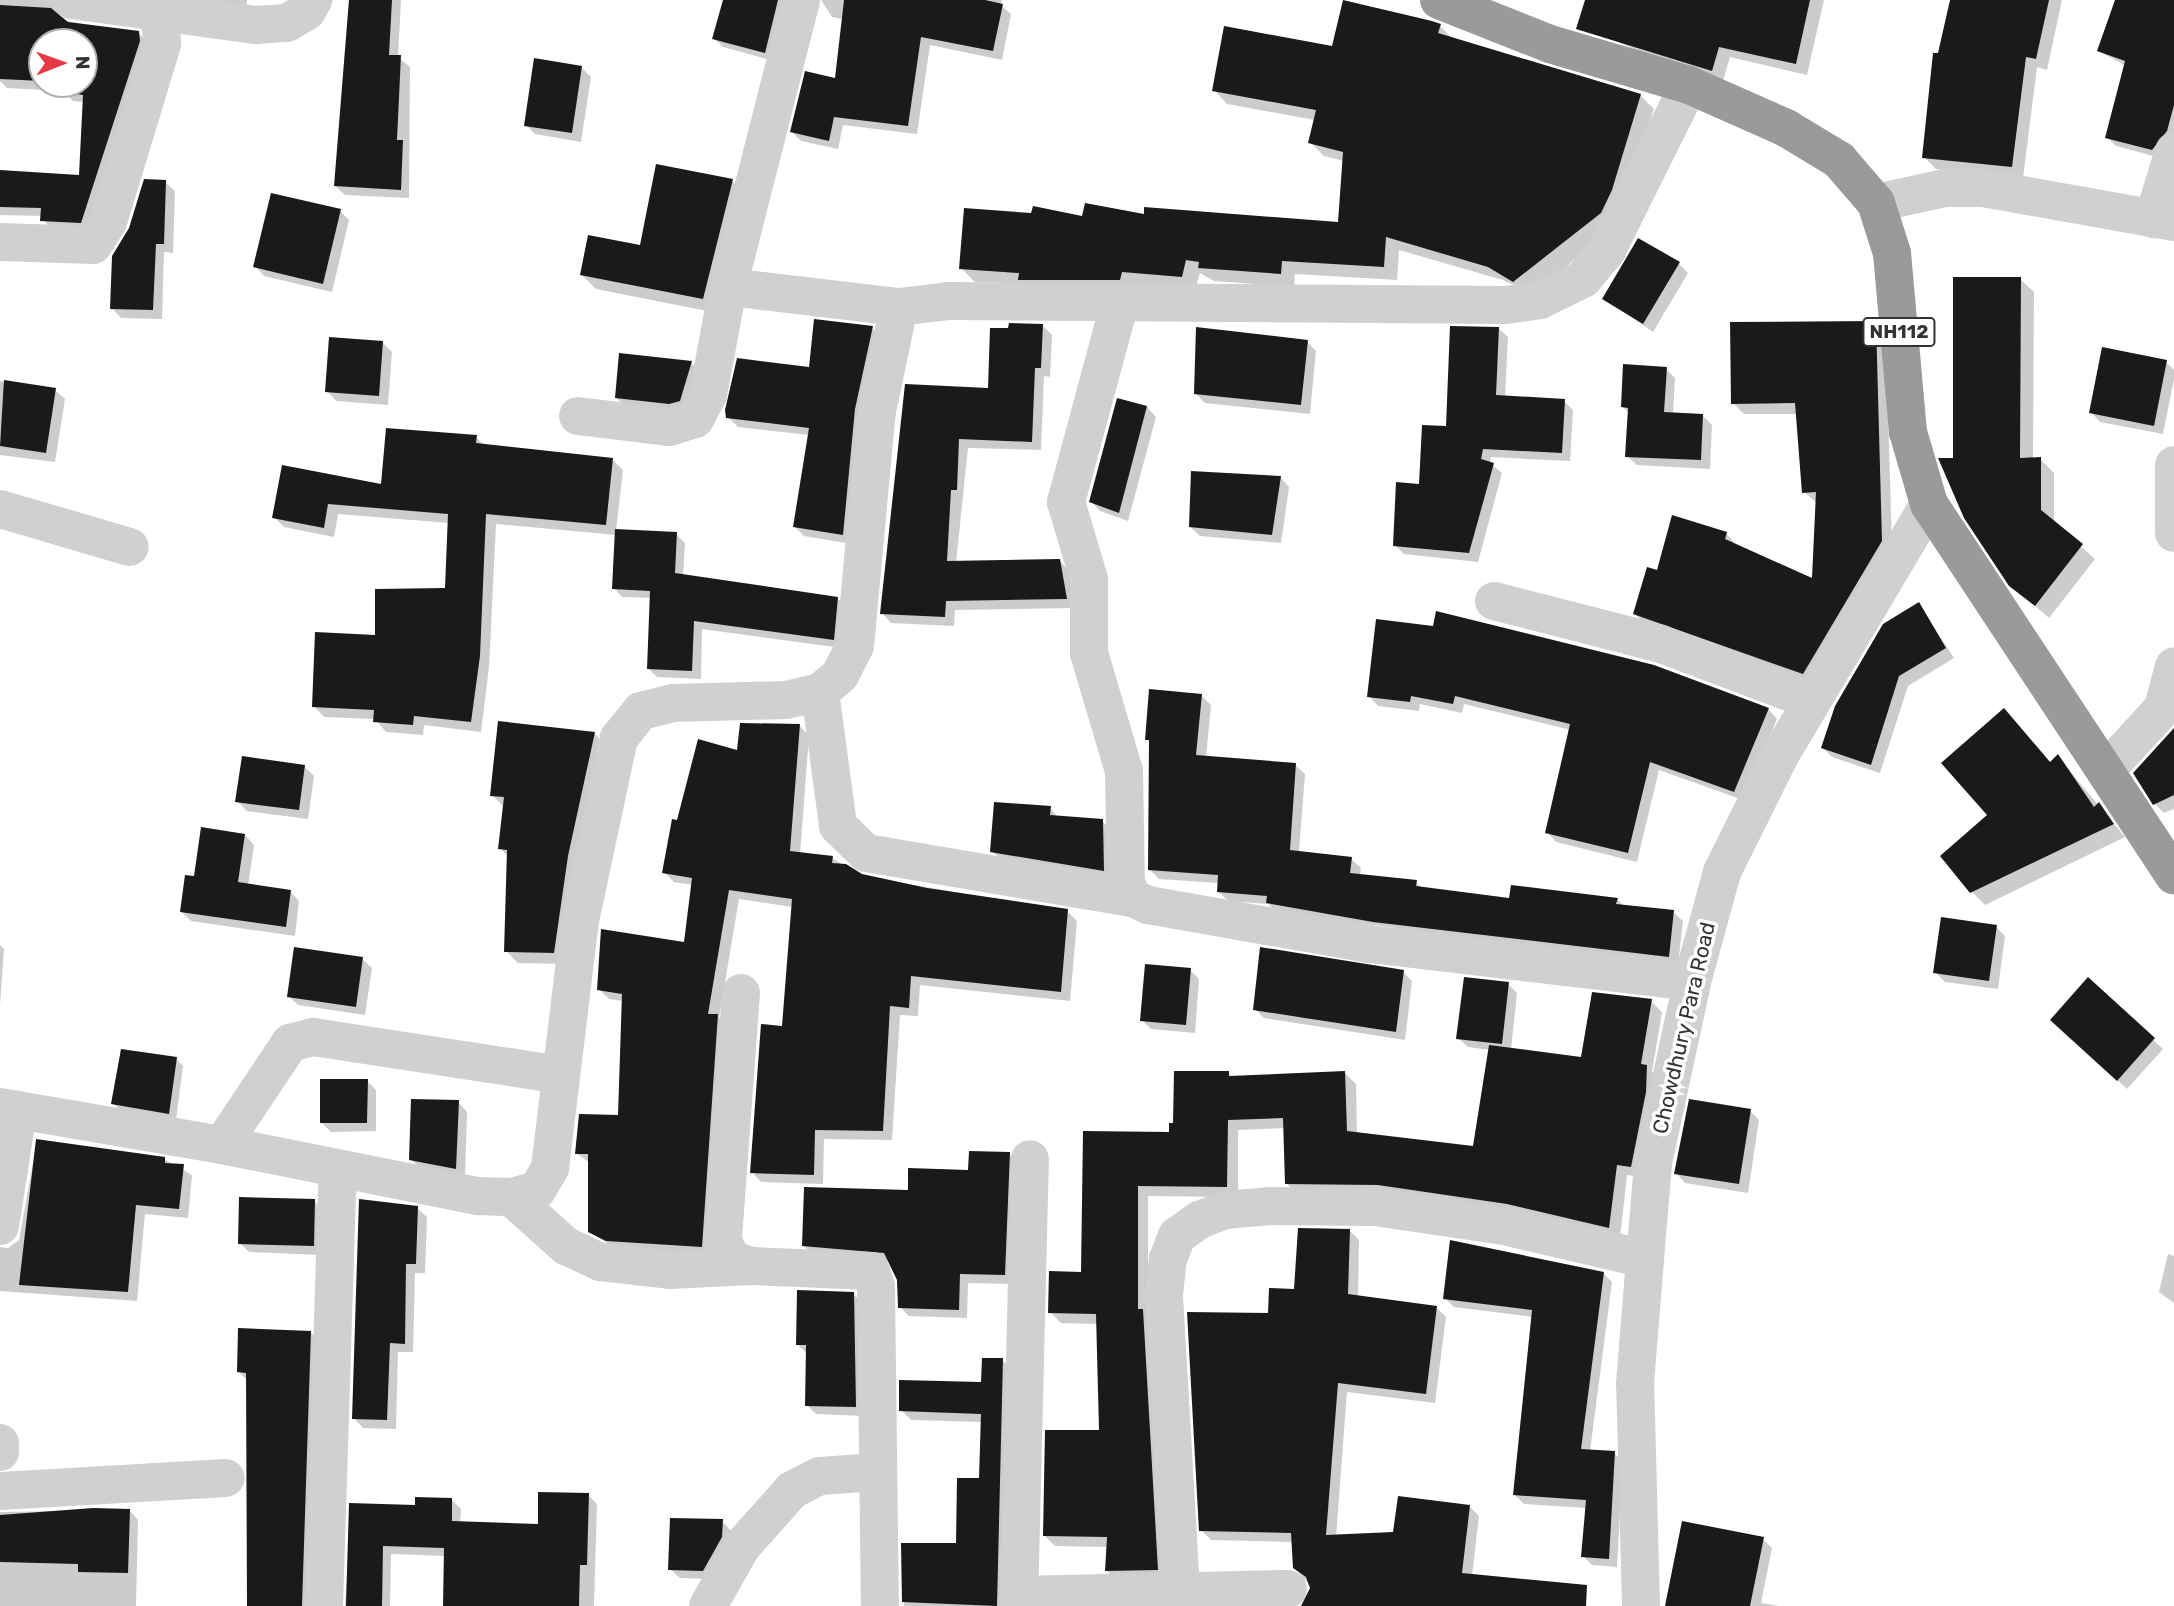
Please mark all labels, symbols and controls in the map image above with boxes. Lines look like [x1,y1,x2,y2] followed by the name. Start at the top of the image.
[28,28,98,98] north arrow
[71,56,94,70] text: N
[1862,316,1936,348] road number: NH112
[1647,919,1721,1137] street label: Chowdhury Para Road

